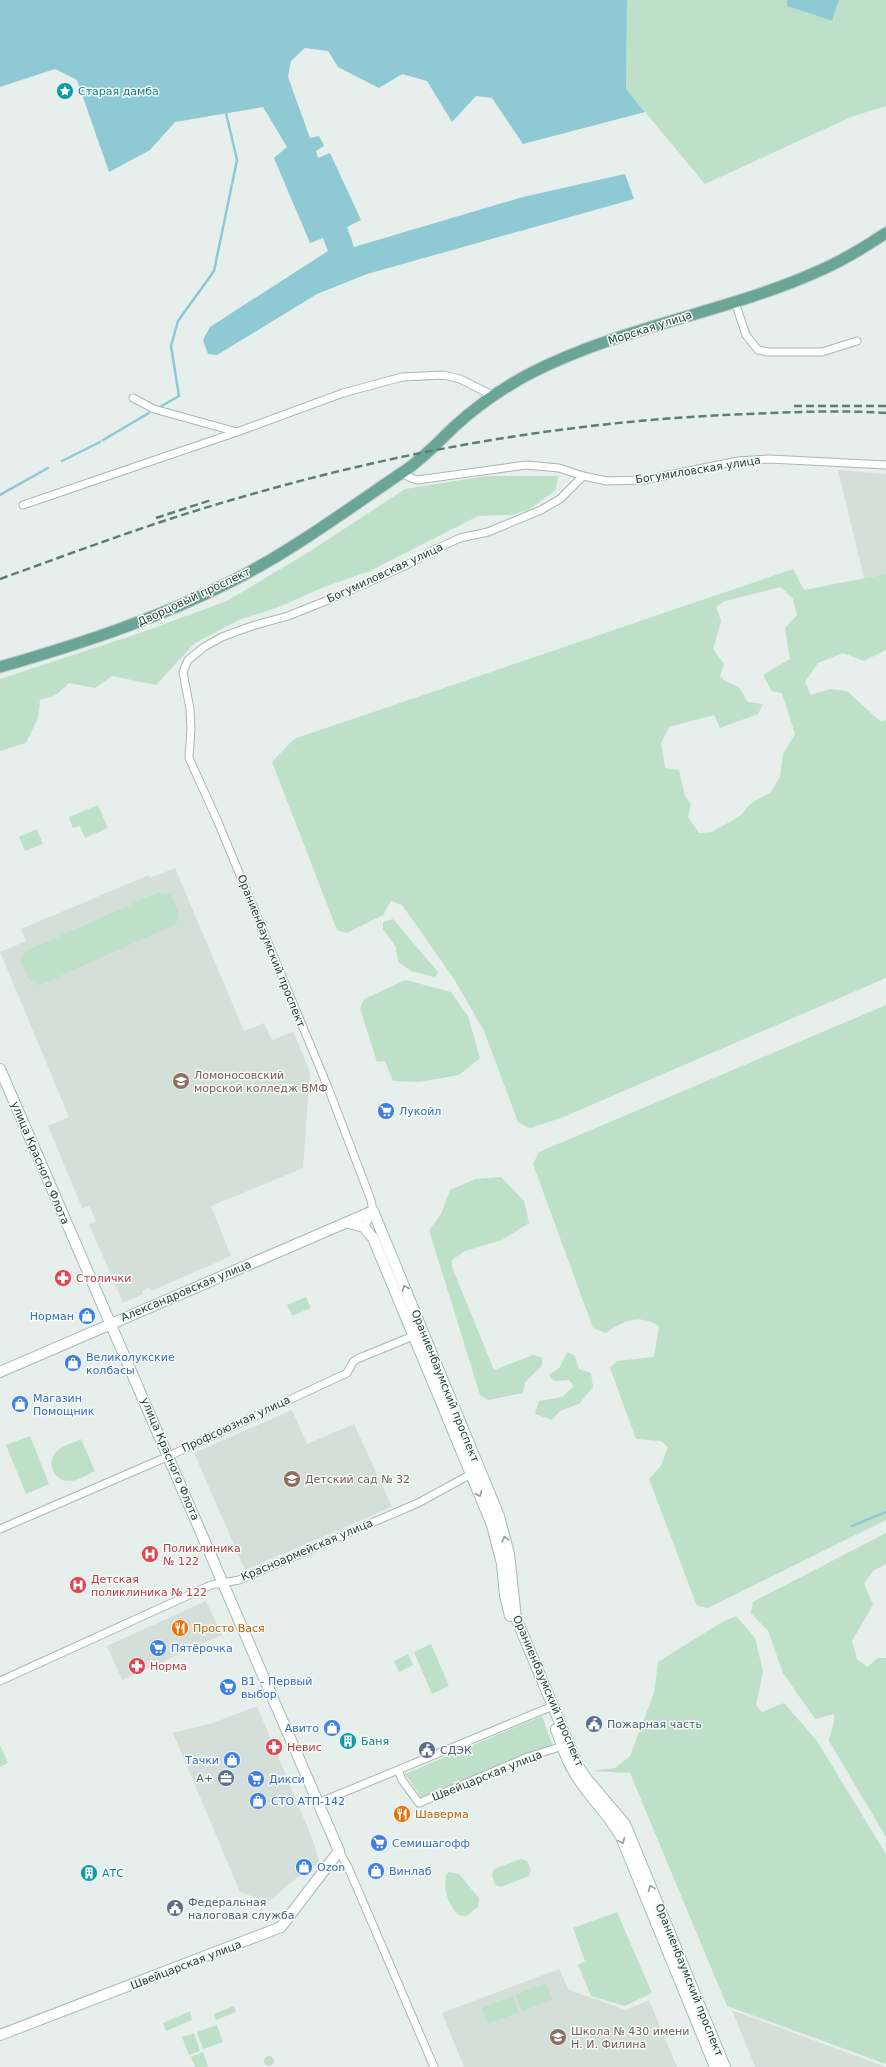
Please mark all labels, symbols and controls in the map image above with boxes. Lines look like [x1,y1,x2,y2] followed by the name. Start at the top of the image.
[55,81,75,101] place icon: Старая дамба
[78,85,159,98] place label: Старая дамба
[606,308,694,348] street label: Морская улица
[634,454,762,486] street label: Богумиловская улица
[325,540,445,606] street label: Богумиловская улица
[136,565,253,629] street label: Дворцовый проспект
[234,873,308,1030] street label: Ораниенбаумский проспект
[194,1069,328,1095] place label: Ломоносовский морской колледж ВМФ
[171,1071,191,1091] school or university icon: Ломоносовский морской колледж ВМФ
[8,1100,72,1226] street label: улица Красного Флота
[376,1101,396,1121] supermarket icon: Лукойл
[399,1105,441,1118] place label: Лукойл
[119,1258,253,1324] street label: Александровская улица
[53,1268,73,1288] pharmacy icon: Столички
[76,1272,131,1285] place label: Столички
[401,1285,409,1292] one-way arrow
[77,1306,97,1326] shop icon: Норман
[408,1308,482,1465] street label: Ораниенбаумский проспект
[30,1310,74,1323] place label: Норман
[86,1351,175,1377] place label: Великолукские колбасы
[63,1353,83,1373] shop icon: Великолукские колбасы
[33,1392,95,1418] place label: Магазин Помощник
[180,1393,292,1455] street label: Профсоюзная улица
[10,1394,30,1414] shop icon: Магазин Помощник
[138,1396,202,1522] street label: улица Красного Флота
[282,1469,302,1489] school or university icon: Детский сад № 32
[305,1473,410,1486] place label: Детский сад № 32
[474,1490,482,1497] one-way arrow
[239,1516,375,1584] street label: Красноармейская улица
[501,1535,510,1542] one-way arrow
[163,1542,241,1568] place label: Поликлиника № 122
[140,1544,160,1564] hospital icon: Поликлиника № 122
[91,1573,207,1599] place label: Детская поликлиника № 122
[68,1575,88,1595] hospital icon: Детская поликлиника № 122
[510,1613,586,1769] street label: Ораниенбаумский проспект
[170,1618,190,1638] restaurant icon: Просто Вася
[193,1622,265,1635] place label: Просто Вася
[148,1638,168,1658] supermarket icon: Пятёрочка
[171,1642,233,1655] place label: Пятёрочка
[127,1656,147,1676] pharmacy icon: Норма
[150,1660,187,1673] place label: Норма
[241,1675,312,1701] place label: В1 – Первый выбор
[218,1677,238,1697] supermarket icon: В1 – Первый выбор
[584,1714,604,1734] public building icon: Пожарная часть
[322,1718,342,1738] shop icon: Авито
[607,1718,702,1731] place label: Пожарная часть
[285,1722,319,1735] place label: Авито
[338,1731,358,1751] building icon: Баня
[361,1735,389,1748] place label: Баня
[264,1737,284,1757] pharmacy icon: Невис
[417,1740,437,1760] public building icon: СДЭК
[287,1741,322,1754] place label: Невис
[440,1744,472,1757] place label: СДЭК
[430,1748,544,1804] street label: Швейцарская улица
[222,1750,242,1770] shop icon: Тачки
[184,1754,219,1767] place label: Тачки
[216,1768,236,1788] office icon: А+
[246,1769,266,1789] supermarket icon: Дикси
[196,1772,213,1785] place label: А+
[269,1773,305,1786] place label: Дикси
[248,1791,268,1811] shop icon: СТО АТП-142
[271,1795,345,1808] place label: СТО АТП-142
[392,1804,412,1824] restaurant icon: Шаверма
[415,1808,469,1821] place label: Шаверма
[369,1833,389,1853] supermarket icon: Семишагофф
[392,1837,470,1850] place label: Семишагофф
[617,1837,625,1845] one-way arrow
[294,1857,314,1877] shop icon: Ozon
[317,1861,345,1874] place label: Ozon
[366,1861,386,1881] shop icon: Винлаб
[79,1863,99,1883] building icon: АТС
[389,1865,432,1878] place label: Винлаб
[102,1867,124,1880] place label: АТС
[648,1885,656,1892] one-way arrow
[188,1896,295,1922] place label: Федеральная налоговая служба
[165,1898,185,1918] public building icon: Федеральная налоговая служба
[652,1902,726,2059] street label: Ораниенбаумский проспект
[129,1938,243,1992] street label: Швейцарская улица
[571,2025,689,2051] place label: Школа № 430 имени Н. И. Филина
[548,2027,568,2047] school or university icon: Школа № 430 имени Н. И. Филина

